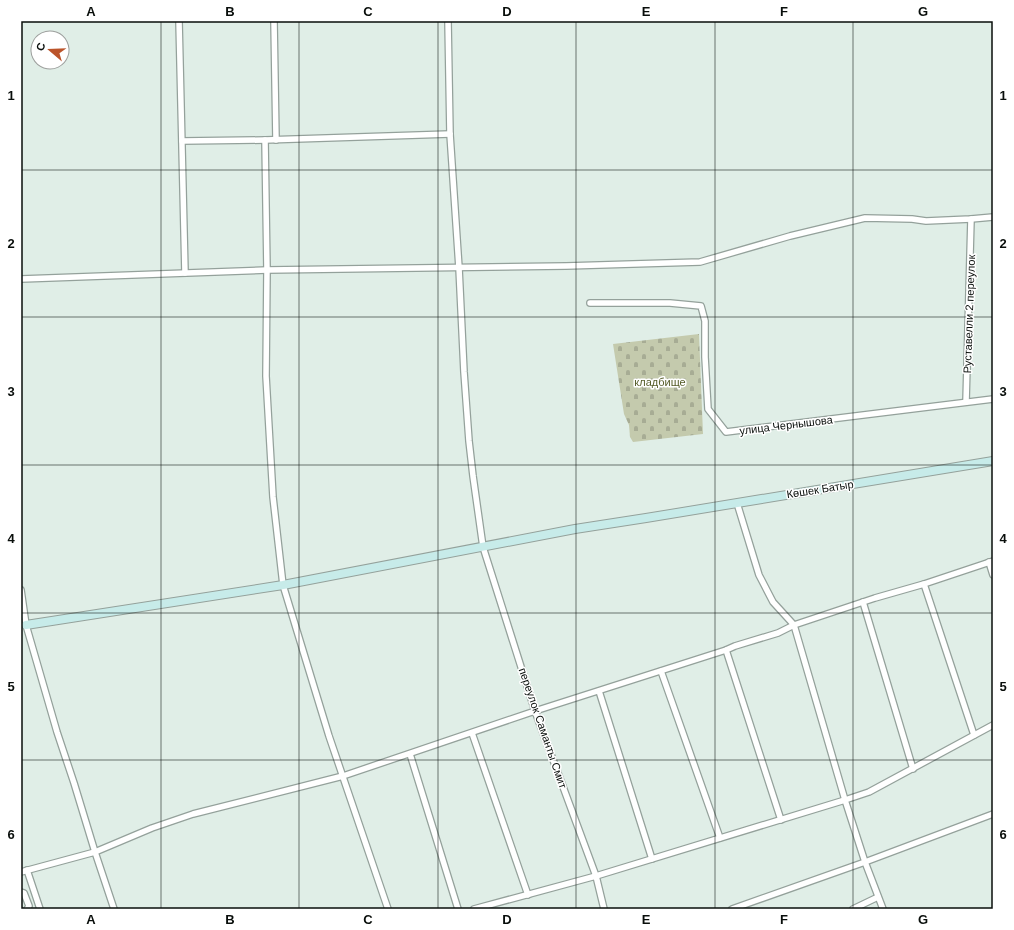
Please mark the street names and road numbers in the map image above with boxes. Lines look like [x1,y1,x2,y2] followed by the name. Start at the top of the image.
[961,254,977,374] street label: Руставелли 2 переулок
[739,413,834,437] street label: улица Чернышова
[786,478,854,500] street label: Көшек Батыр
[517,666,569,790] street label: переулок Саманты Смит

